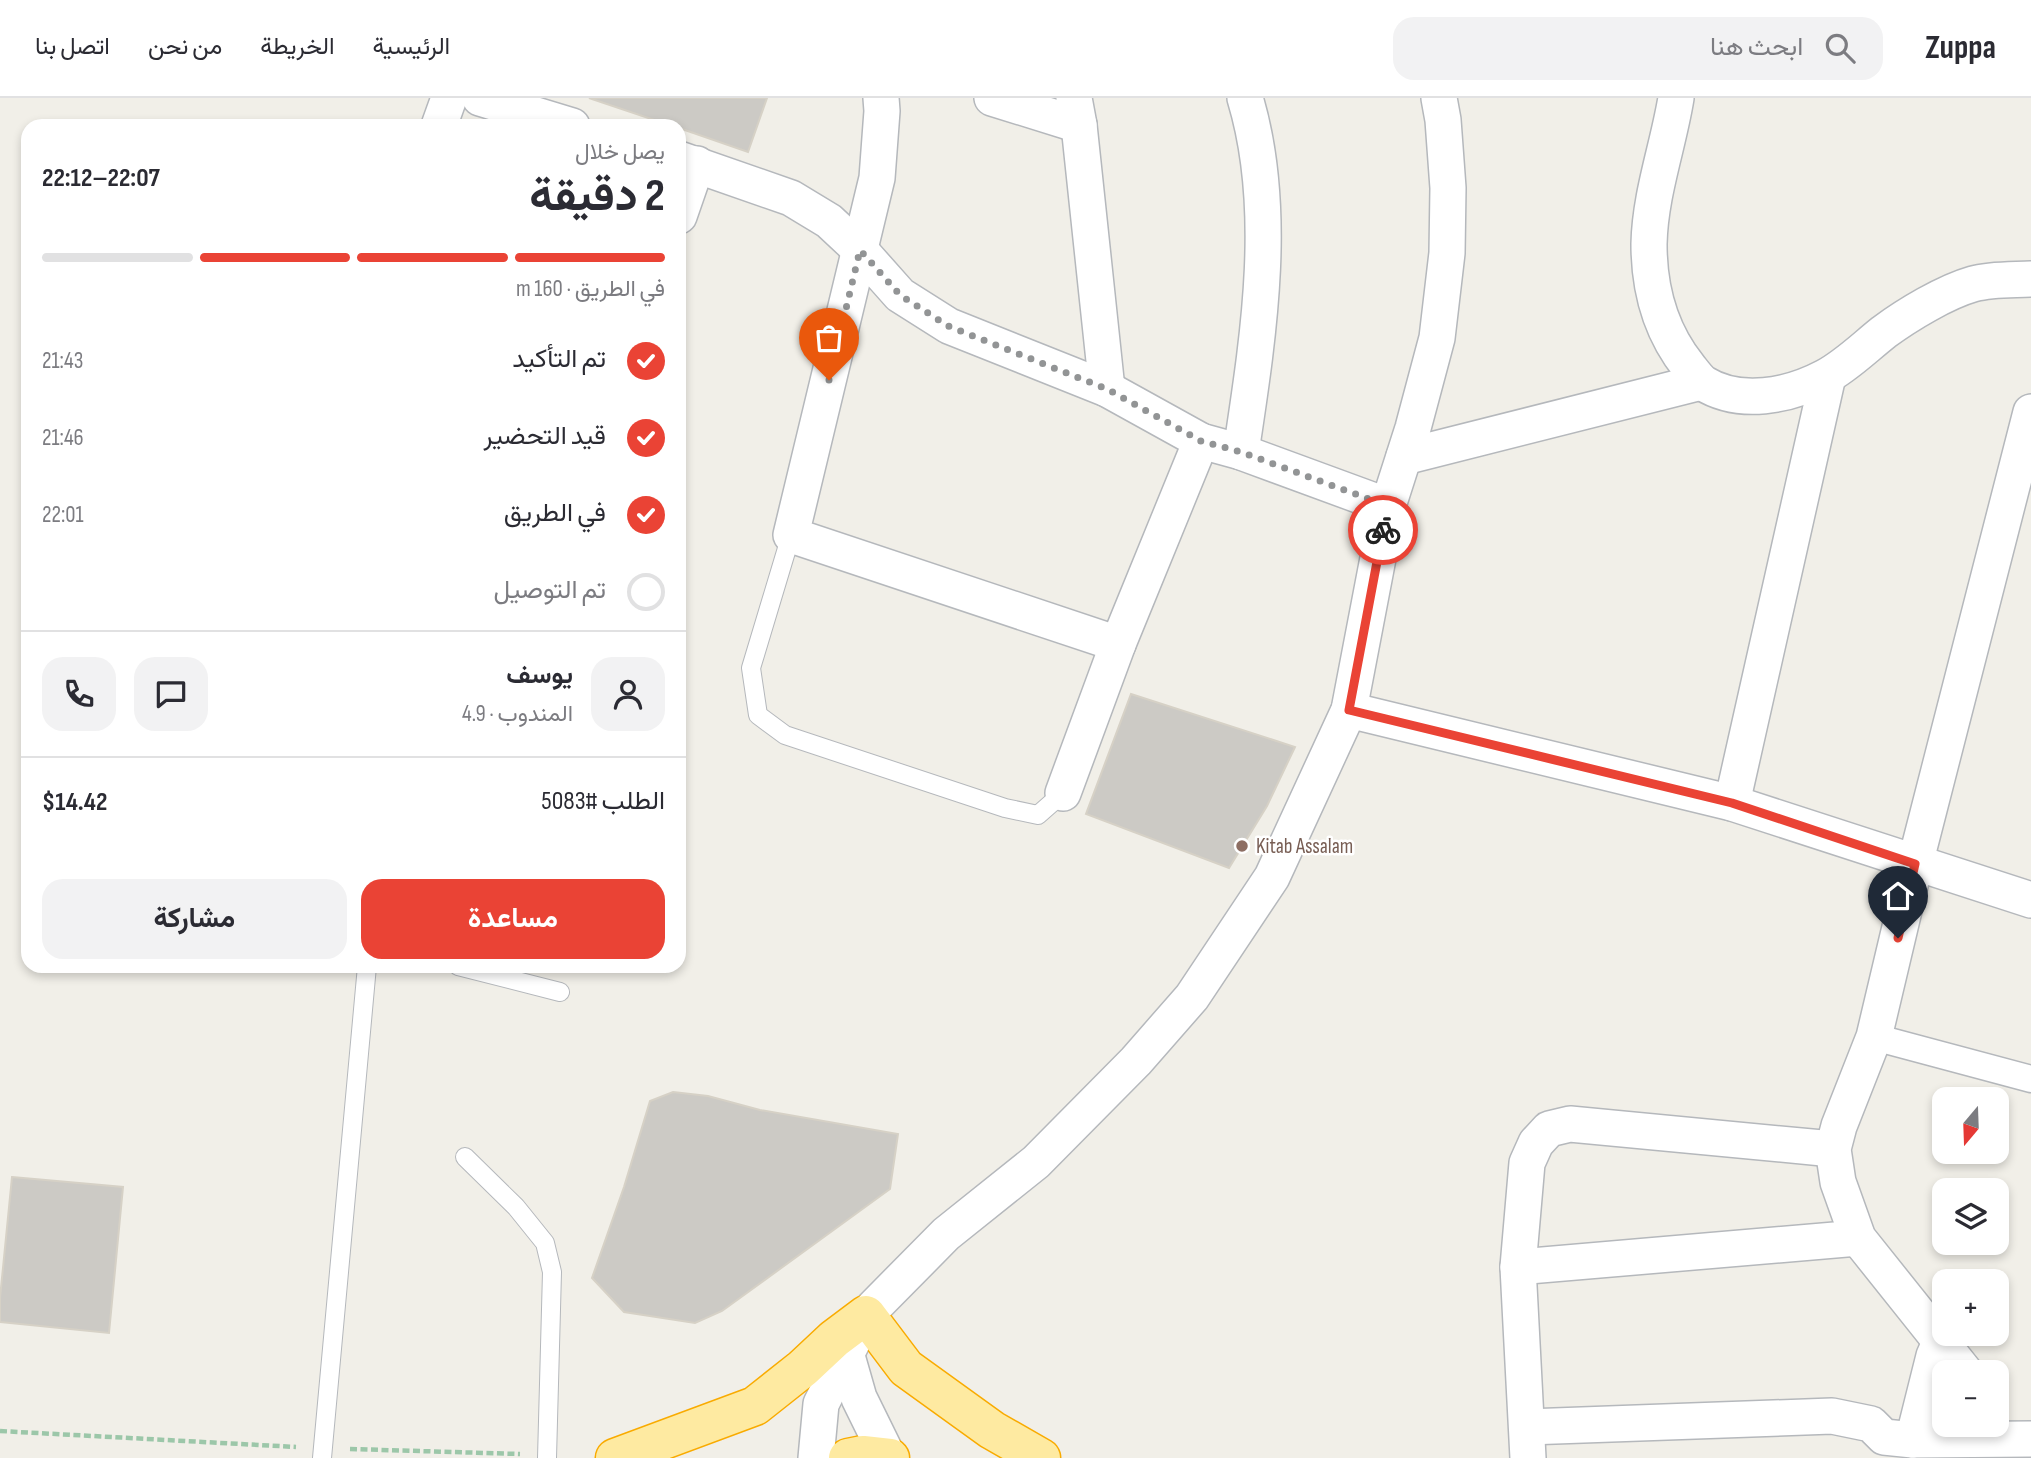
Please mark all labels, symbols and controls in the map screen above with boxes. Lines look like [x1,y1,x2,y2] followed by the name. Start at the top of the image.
[1393,17,1883,80] search box
[1925,28,1996,68] text: Zuppa
[1821,29,1859,67] icon: search
[35,32,110,61] text: اتصل بنا
[148,32,222,61] text: من نحن
[260,32,335,61] text: الخريطة
[373,32,450,61] text: الرئيسية
[1710,32,1803,63] text: ابحث هنا
[575,138,665,166] text: يصل خلال
[42,163,160,194] text: 22:07–22:12
[529,169,665,224] text: 2 دقيقة
[516,275,665,303] text: في الطريق · 160 m
[799,308,859,380] pin
[810,319,848,357] icon: bag
[627,342,665,380] icon: check
[512,344,606,375] text: تم التأكيد
[42,347,83,375] text: 21:43
[627,419,665,457] icon: check
[483,421,606,452] text: قيد التحضير
[42,424,84,452] text: 21:46
[1348,495,1418,565] courier
[627,496,665,534] icon: check
[504,498,606,529] text: في الطريق
[42,501,84,529] text: 22:01
[1364,511,1402,549] icon: bike
[494,575,606,606] text: تم التوصيل
[42,657,116,731] button: phone
[134,657,208,731] button: chat
[591,657,665,731] button: person
[506,660,573,691] text: يوسف
[462,700,573,728] text: المندوب · 4.9
[541,786,665,817] text: الطلب #5083
[42,787,107,818] text: $14.42
[1256,834,1353,859] place label: Kitab Assalam
[1234,838,1250,854] marker: Kitab Assalam
[1868,866,1928,938] pin
[1879,877,1917,915] icon: home
[42,879,347,959] button: مشاركة
[361,879,665,959] button: مساعدة
[1932,1087,2009,1164] north arrow
[1932,1087,2009,1437] map controls
[1932,1178,2009,1255] button: layers
[1932,1269,2009,1346] button: +
[1932,1360,2009,1437] button: −

